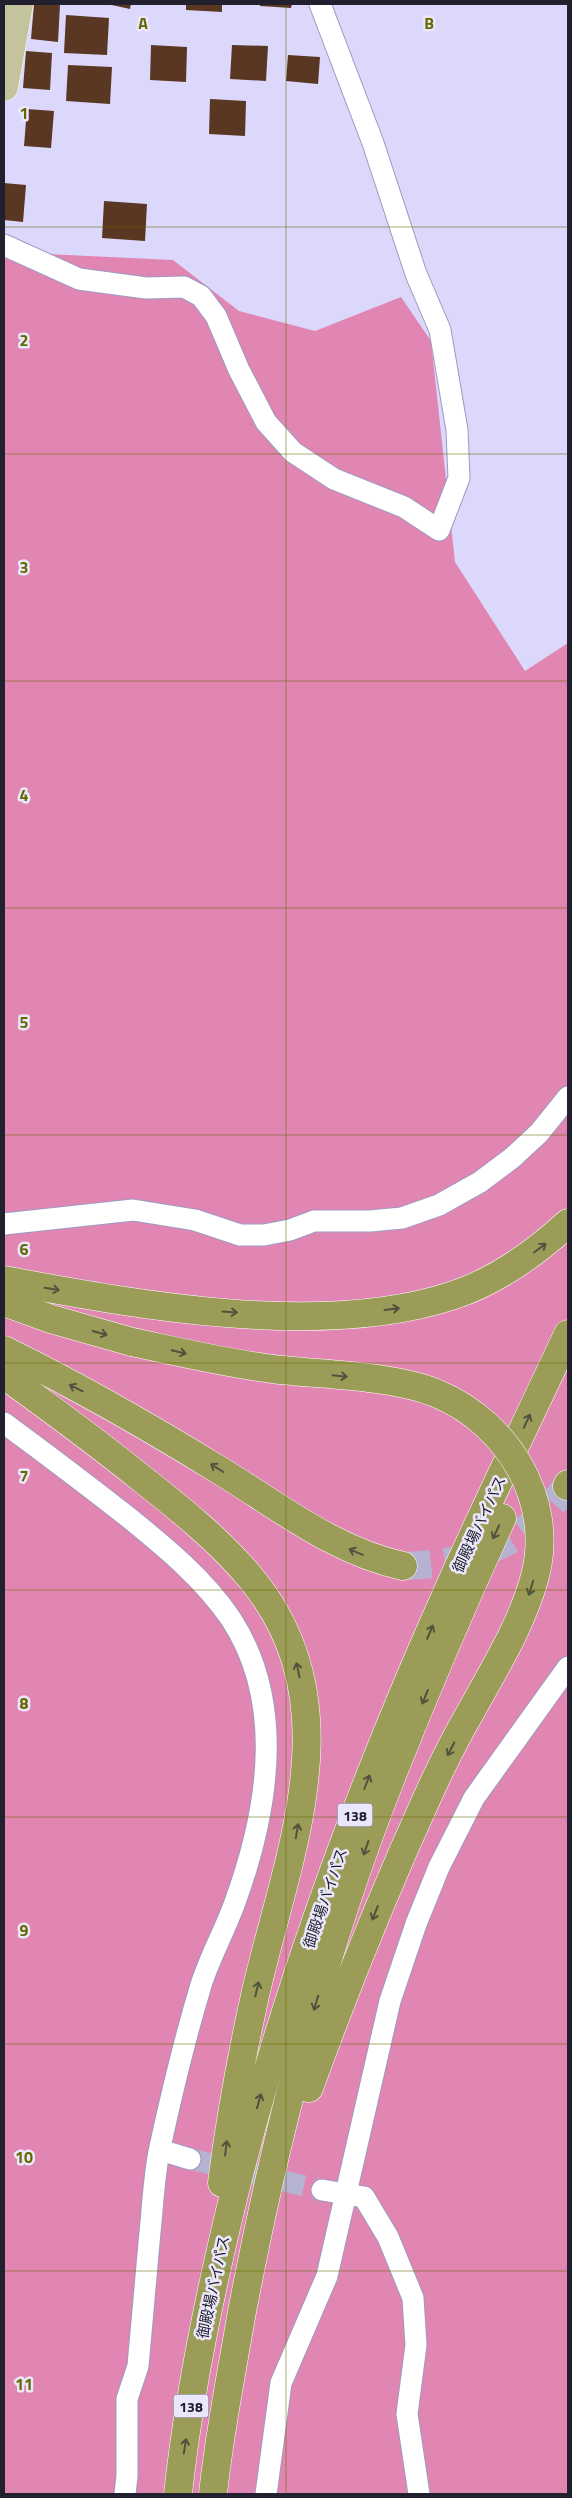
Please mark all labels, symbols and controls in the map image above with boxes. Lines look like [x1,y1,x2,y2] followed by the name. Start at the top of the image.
[138,11,148,35] text: A
[424,11,434,35] text: B
[20,101,28,125] text: 1
[20,328,28,352] text: 2
[20,555,28,579] text: 3
[20,783,29,807] text: 4
[20,1010,29,1034] text: 5
[20,1237,29,1261] text: 6
[534,1242,547,1253] one-way arrow
[43,1284,59,1294] one-way arrow
[384,1304,400,1314] one-way arrow
[222,1308,238,1317] one-way arrow
[92,1328,108,1338] one-way arrow
[171,1348,187,1358] one-way arrow
[331,1371,347,1381] one-way arrow
[69,1383,84,1392] one-way arrow
[523,1414,533,1429] one-way arrow
[210,1463,224,1474] one-way arrow
[20,1464,28,1488] text: 7
[446,1472,512,1576] street label: 御殿場バイパス
[491,1524,501,1539] one-way arrow
[349,1546,364,1556] one-way arrow
[526,1580,535,1595] one-way arrow
[426,1625,435,1640] one-way arrow
[293,1663,302,1679] one-way arrow
[419,1689,429,1704] one-way arrow
[20,1691,29,1715] text: 8
[446,1741,455,1756] one-way arrow
[363,1774,372,1790] one-way arrow
[338,1804,372,1826] road number: 138
[292,1824,302,1840] one-way arrow
[361,1840,370,1856] one-way arrow
[297,1845,353,1951] street label: 御殿場バイパス
[370,1905,380,1920] one-way arrow
[20,1918,29,1942] text: 9
[253,1981,262,1997] one-way arrow
[311,1995,321,2011] one-way arrow
[254,2094,264,2110] one-way arrow
[221,2141,231,2157] one-way arrow
[15,2145,33,2169] text: 10
[191,2233,235,2341] street label: 御殿場バイパス
[15,2372,33,2396] text: 11
[174,2394,208,2418] road number: 138
[180,2438,190,2454] one-way arrow

